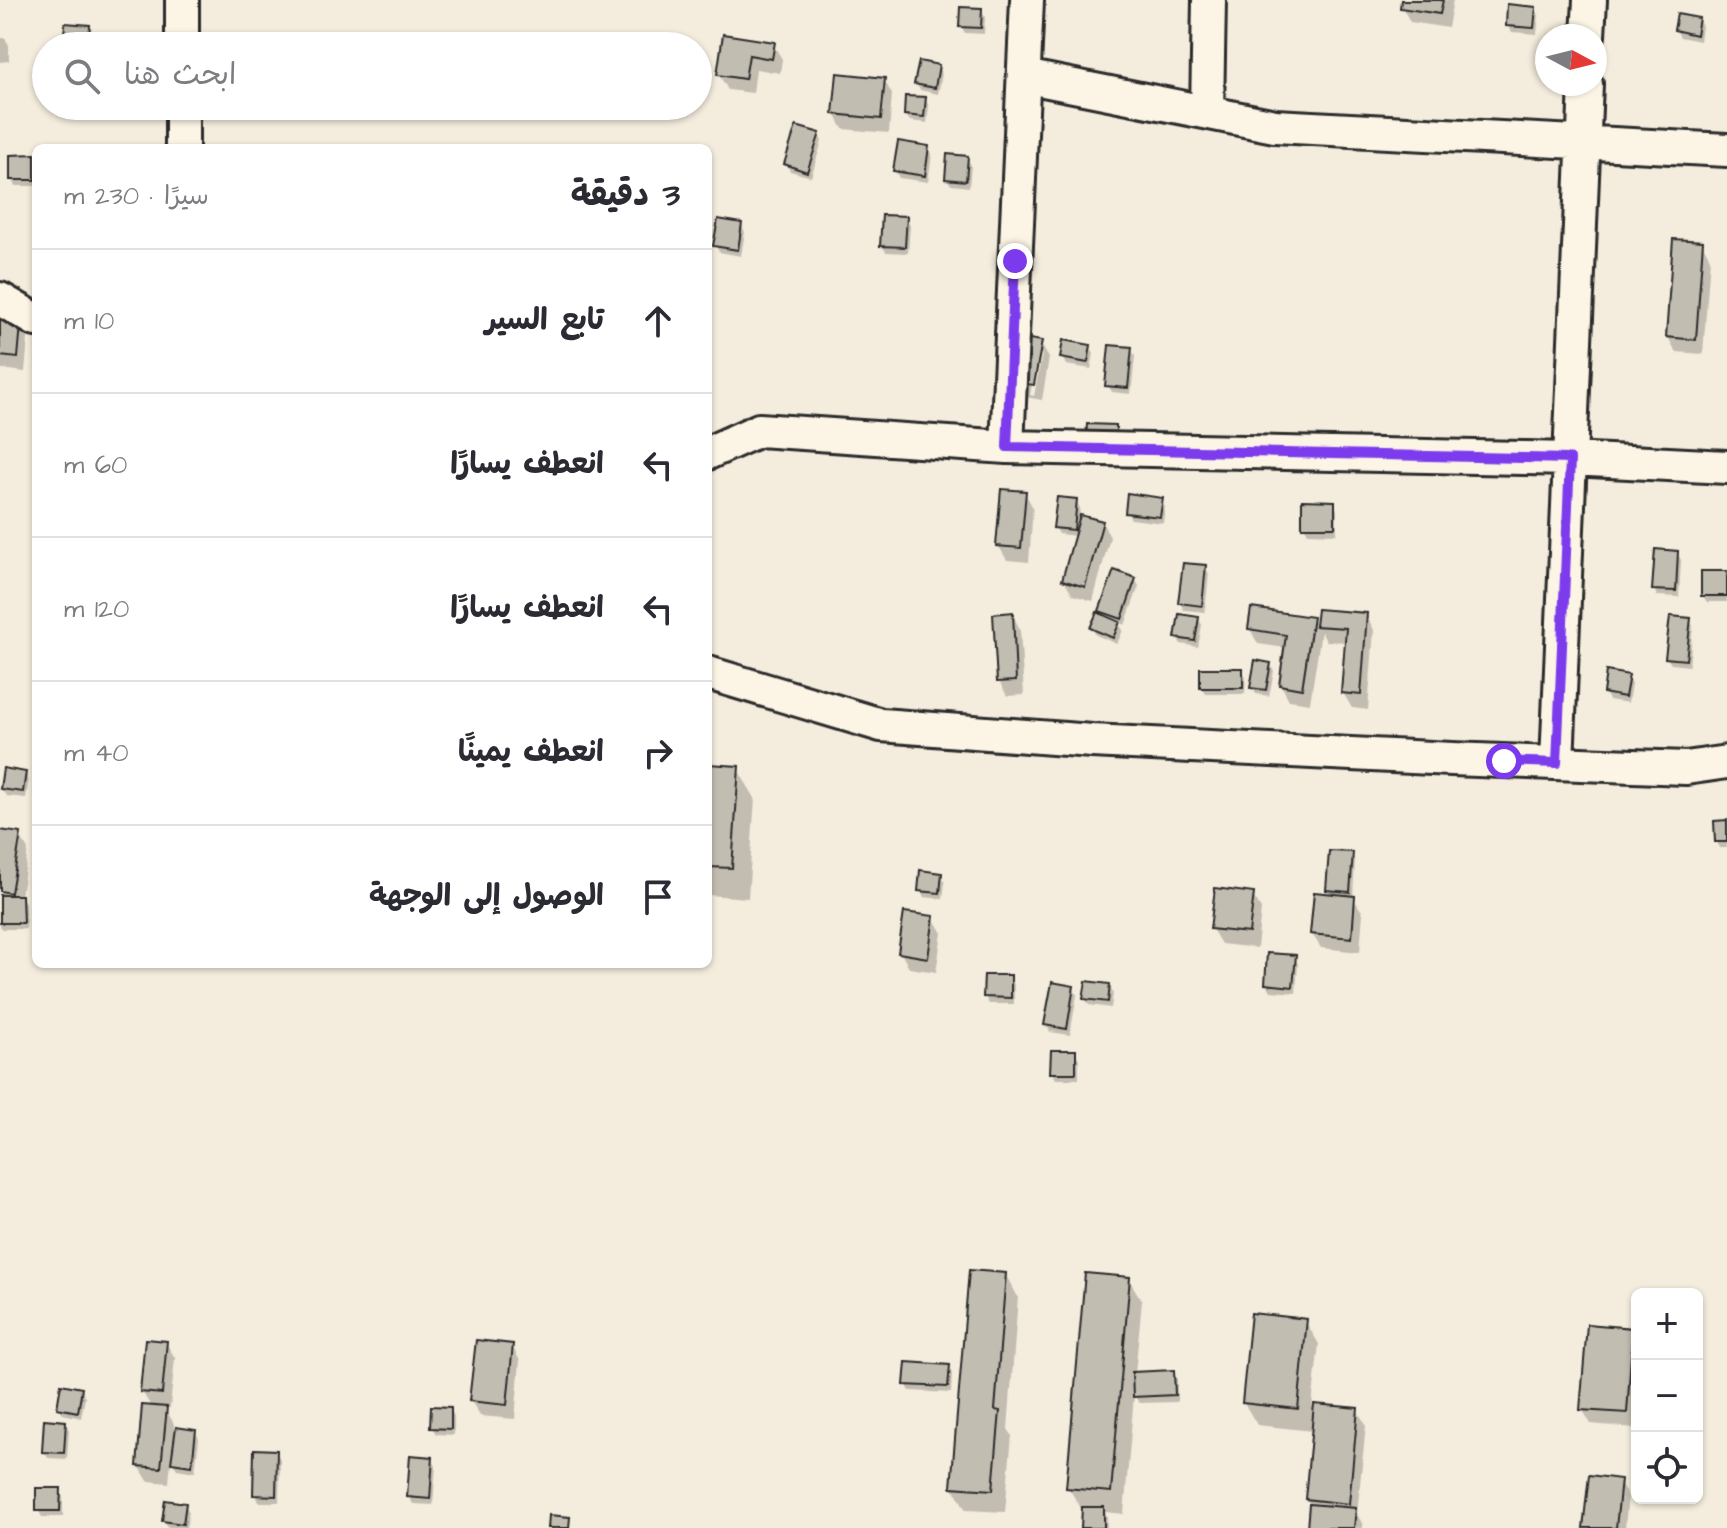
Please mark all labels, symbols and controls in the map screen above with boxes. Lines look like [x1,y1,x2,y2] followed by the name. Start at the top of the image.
[1535,24,1607,96] north arrow
[32,32,712,120] search box
[60,54,104,98] icon: search
[124,54,236,96] text: ابحث هنا
[571,171,680,219] text: 3 دقيقة
[64,178,209,214] text: سيرًا · 230 m
[997,243,1033,279] route end
[485,299,604,341] text: تابع السير
[636,299,680,343] icon: ahead
[64,303,114,339] text: 10 m
[450,443,604,485] text: انعطف يسارًا
[636,443,680,487] icon: left
[64,447,127,483] text: 60 m
[450,587,604,629] text: انعطف يسارًا
[636,587,680,631] icon: left
[64,591,129,627] text: 120 m
[458,731,604,773] text: انعطف يمينًا
[636,731,680,775] icon: right
[64,735,129,771] text: 40 m
[1486,743,1522,779] route start
[369,875,604,917] text: الوصول إلى الوجهة
[636,875,680,919] icon: arrive
[1631,1288,1703,1504] map controls
[1631,1288,1703,1360] button: +
[1631,1360,1703,1432] button: −
[1631,1432,1703,1504] button: locate

